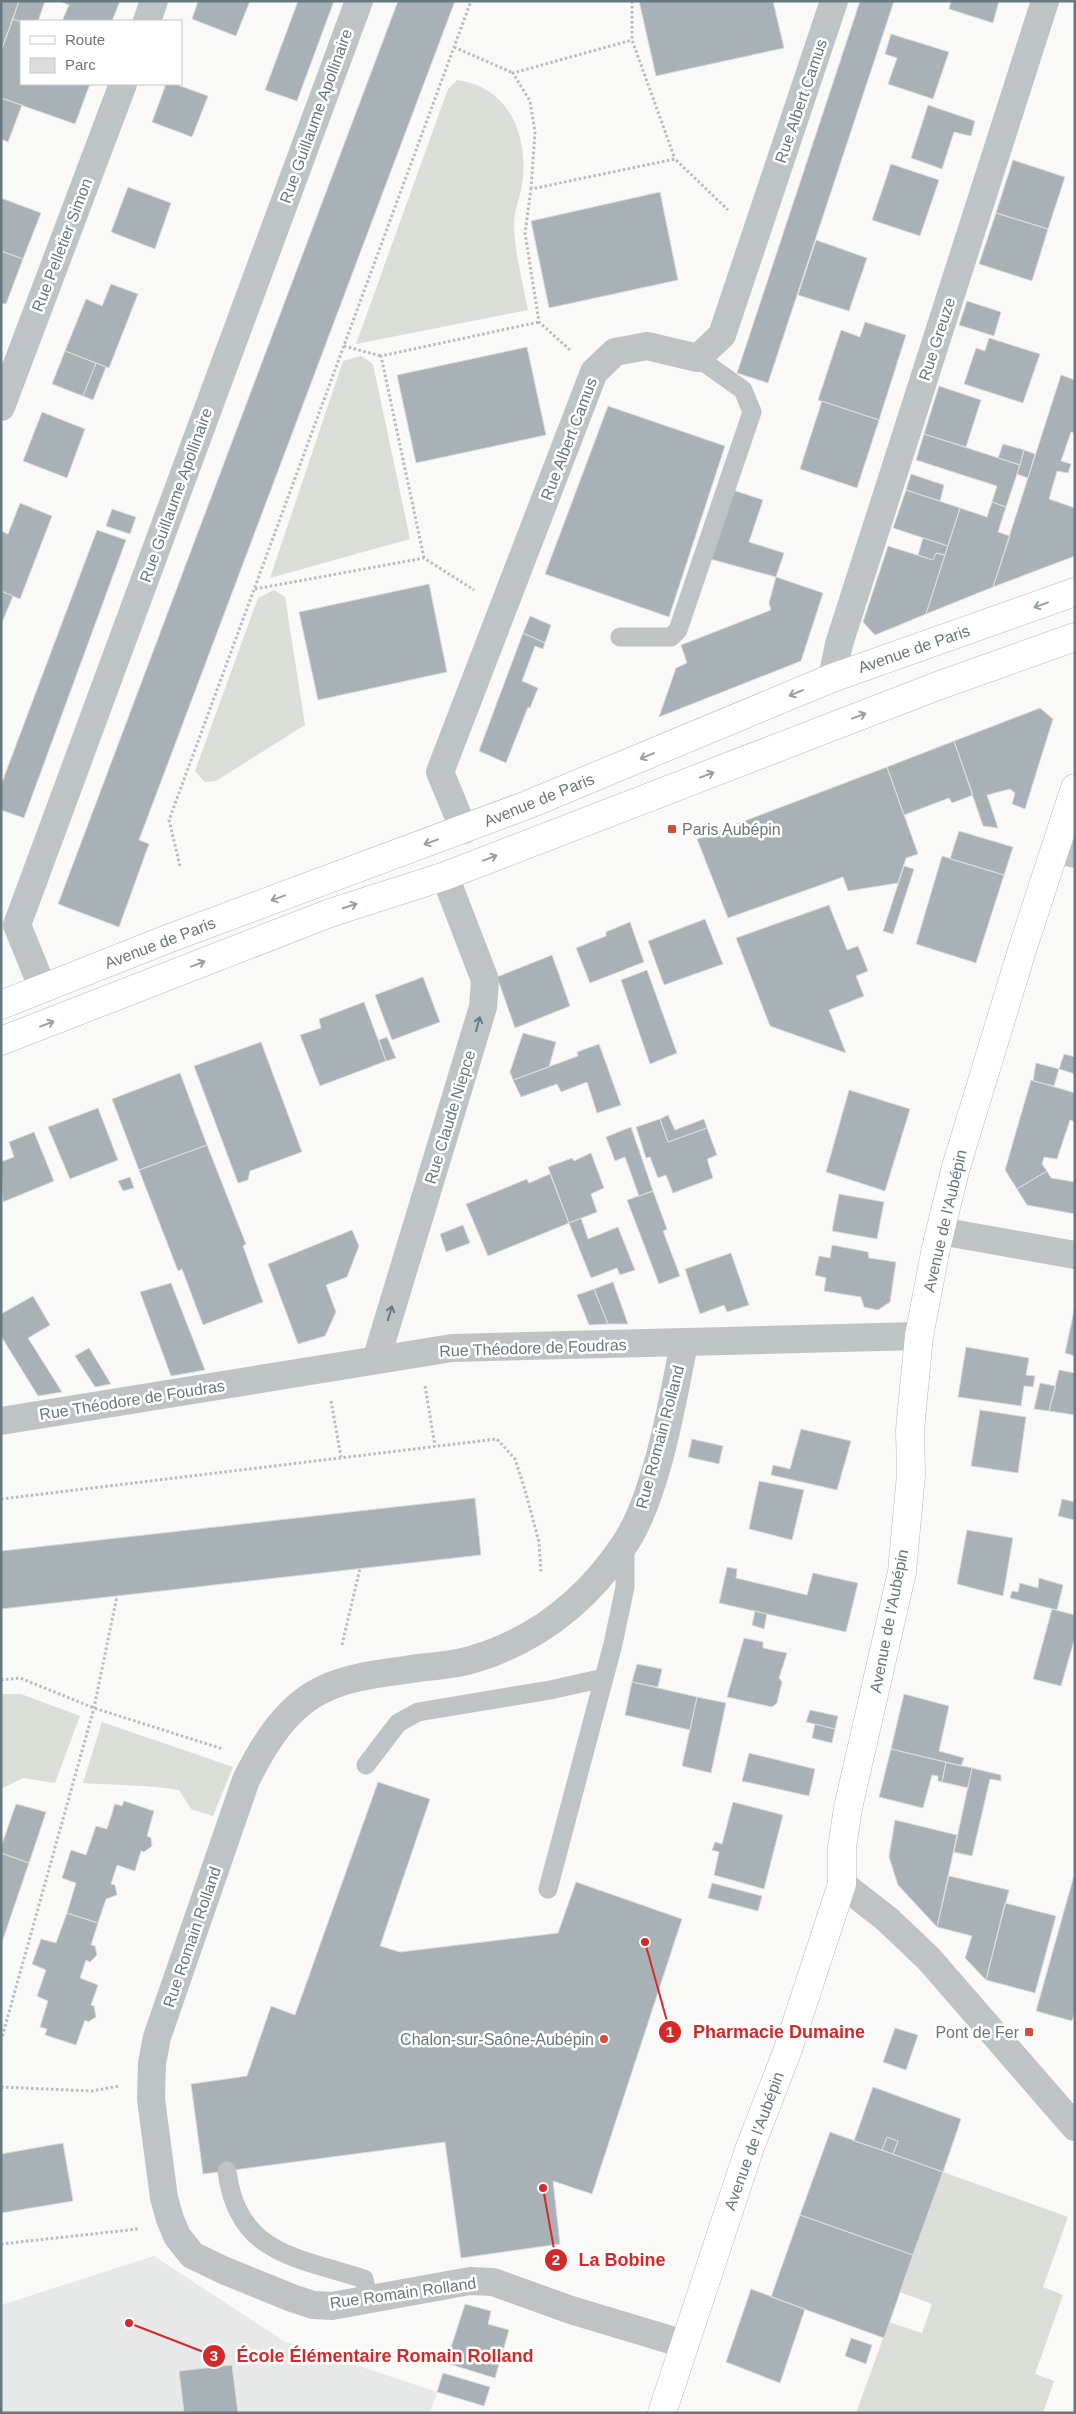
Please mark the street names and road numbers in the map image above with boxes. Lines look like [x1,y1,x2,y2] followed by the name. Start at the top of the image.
[277,27,356,205] street label: Rue Guillaume Apollinaire
[772,37,830,165] street label: Rue Albert Camus
[29,176,95,314] street label: Rue Pelletier Simon
[916,295,958,383] street label: Rue Greuze
[538,375,600,503] street label: Rue Albert Camus
[137,406,216,584] street label: Rue Guillaume Apollinaire
[856,622,972,676] street label: Avenue de Paris
[482,770,596,830] street label: Avenue de Paris
[102,914,218,972] street label: Avenue de Paris
[422,1048,478,1186] street label: Rue Claude Niepce
[920,1148,970,1294] street label: Avenue de l'Aubépin
[439,1336,627,1360] street label: Rue Théodore de Foudras
[633,1363,687,1511] street label: Rue Romain Rolland
[38,1377,226,1423] street label: Rue Théodore de Foudras
[867,1548,911,1694] street label: Avenue de l'Aubépin
[160,1864,224,2010] street label: Rue Romain Rolland
[721,2069,787,2213] street label: Avenue de l'Aubépin
[329,2274,477,2312] street label: Rue Romain Rolland

